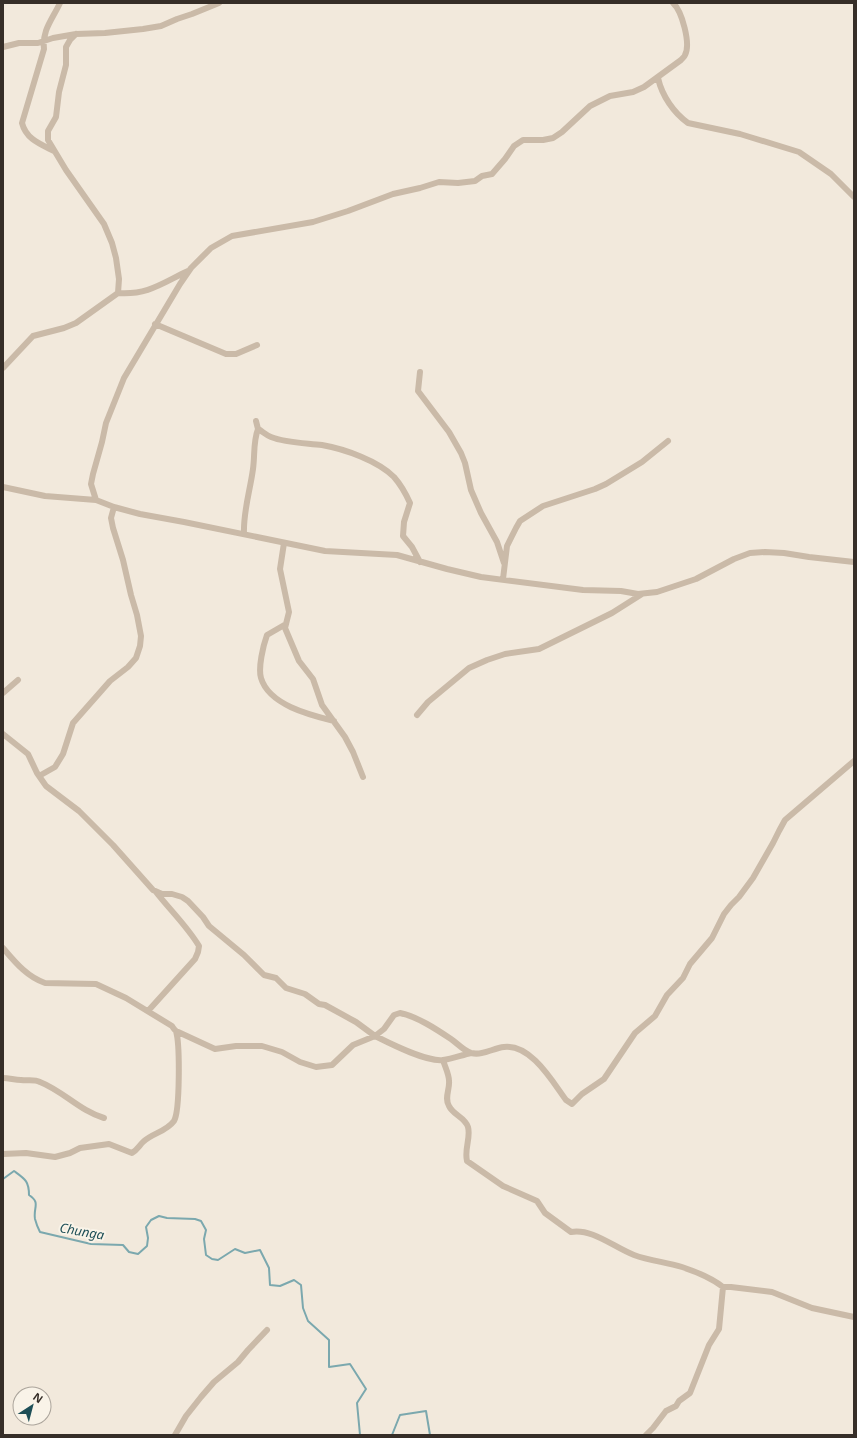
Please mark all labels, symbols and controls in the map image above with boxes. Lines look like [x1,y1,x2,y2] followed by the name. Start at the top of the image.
[58,1218,106,1244] water label: Chunga
[12,1386,52,1426] north arrow
[30,1389,46,1406] text: N

